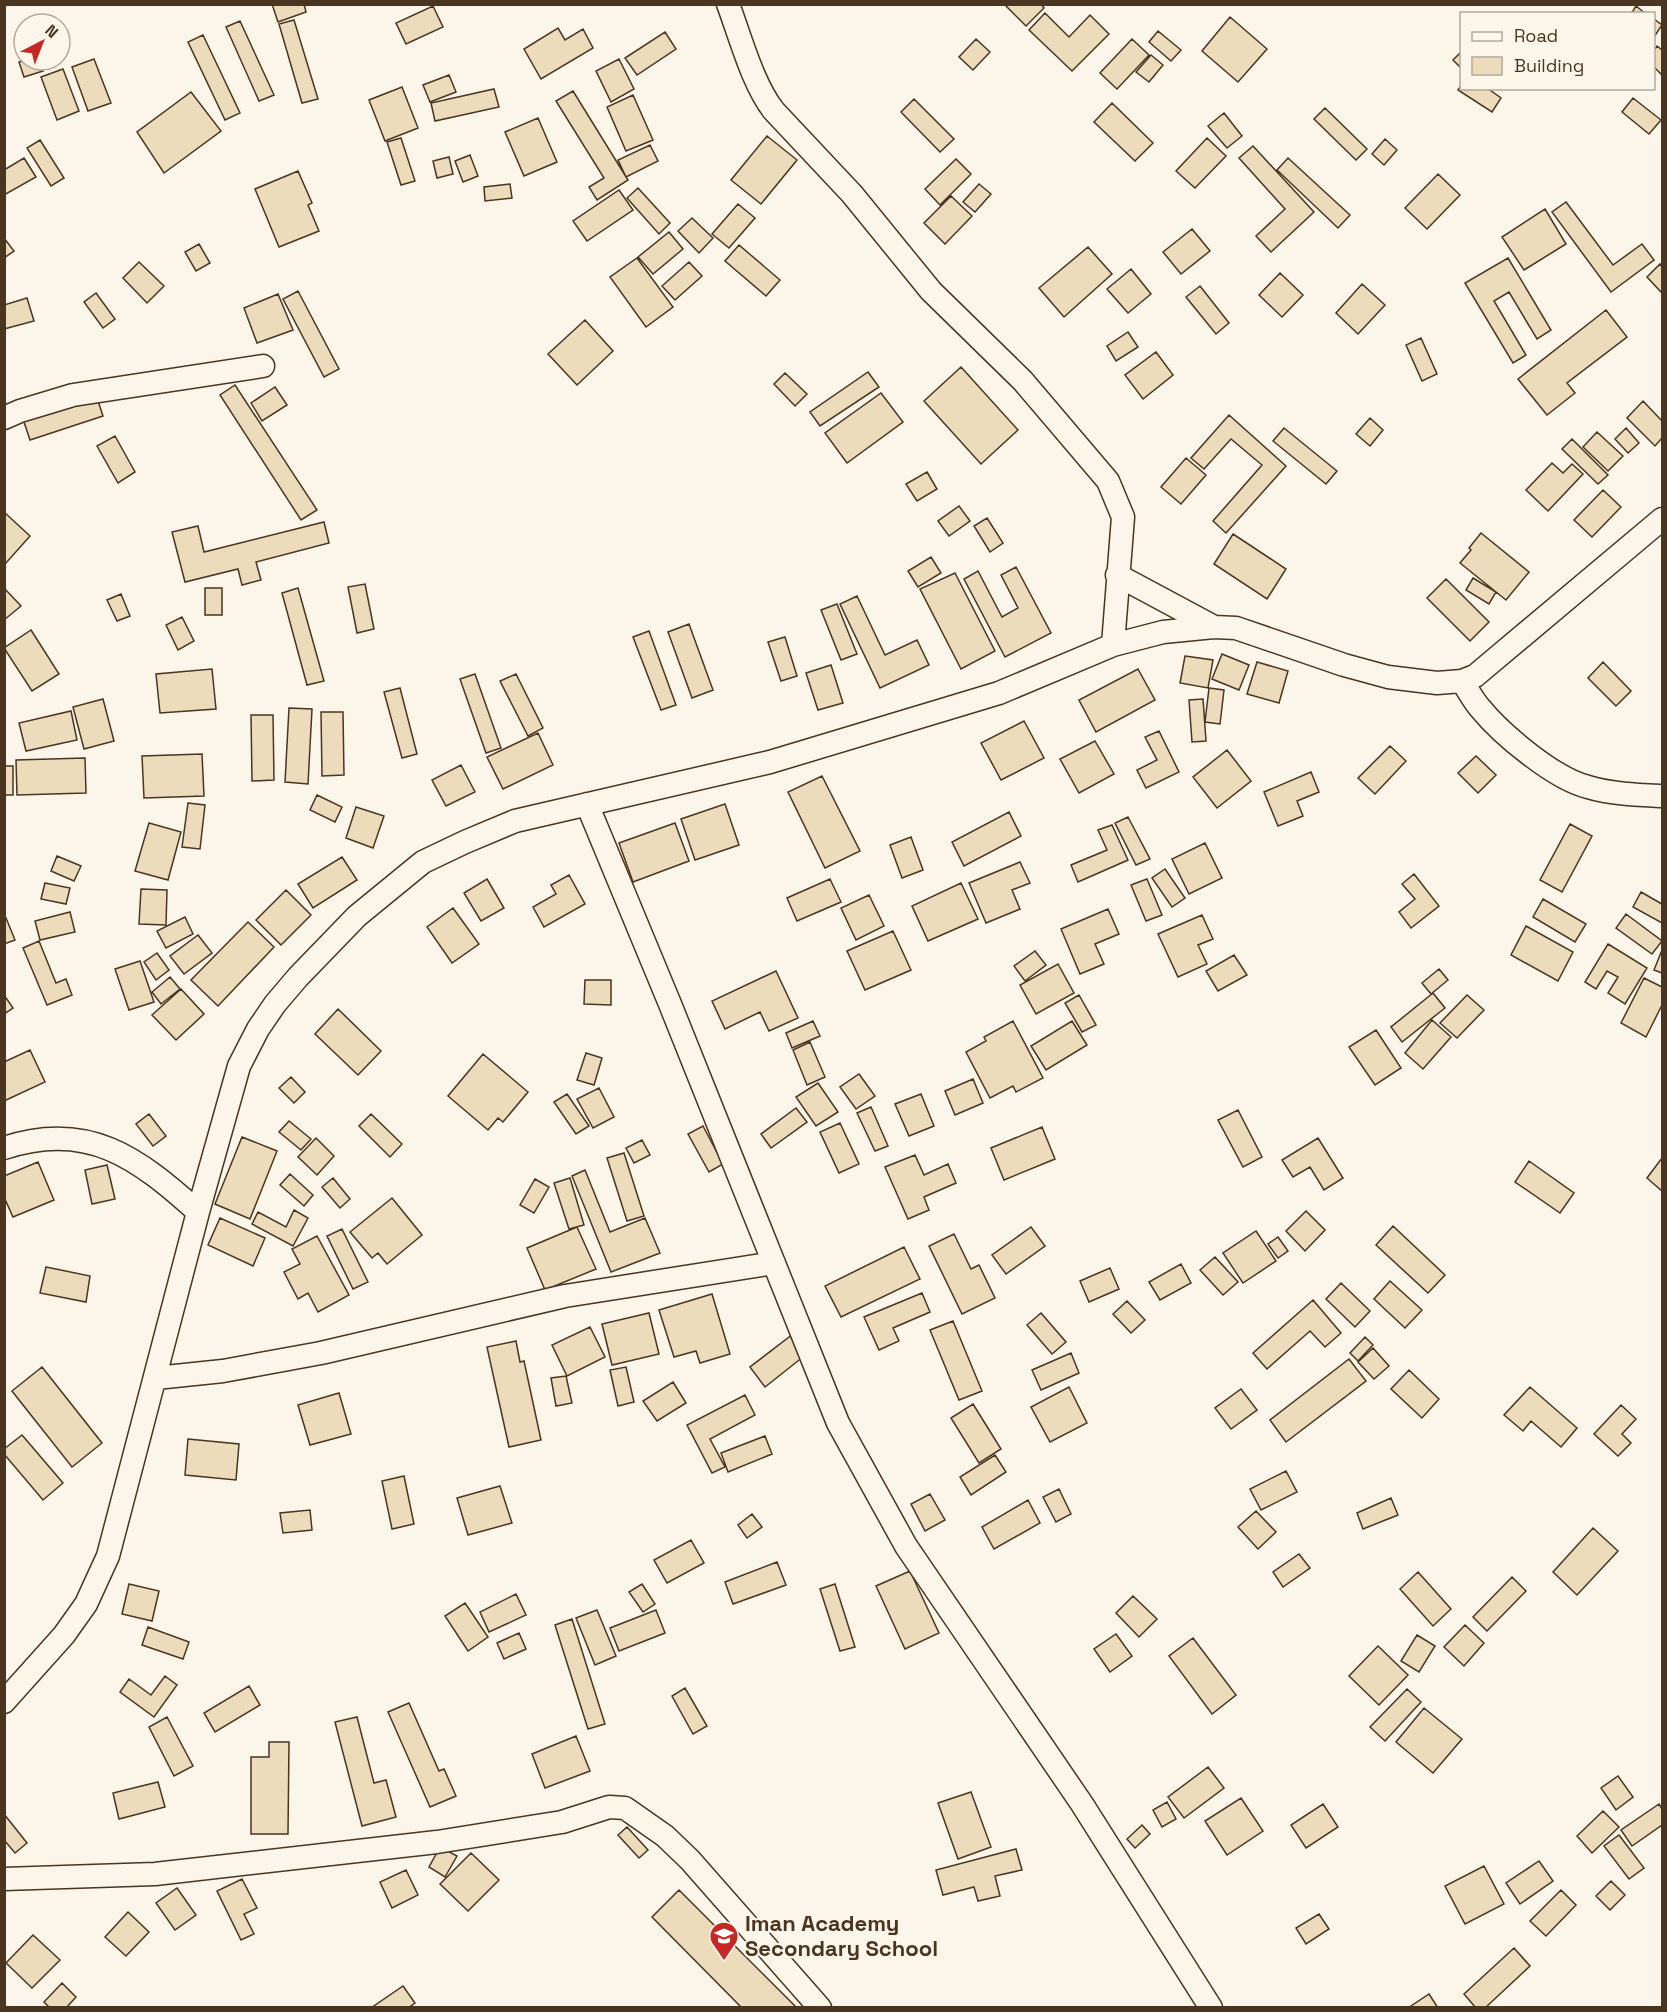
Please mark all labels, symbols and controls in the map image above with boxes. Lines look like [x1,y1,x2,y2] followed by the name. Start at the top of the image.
[12,12,72,72] north arrow
[1460,12,1655,90] legend
[41,20,63,43] text: N
[1514,24,1558,47] text: Road
[1514,54,1584,77] text: Building
[745,1909,938,1962] place label: Iman Academy Secondary School
[708,1920,740,1962] school or university icon: Iman Academy Secondary School

